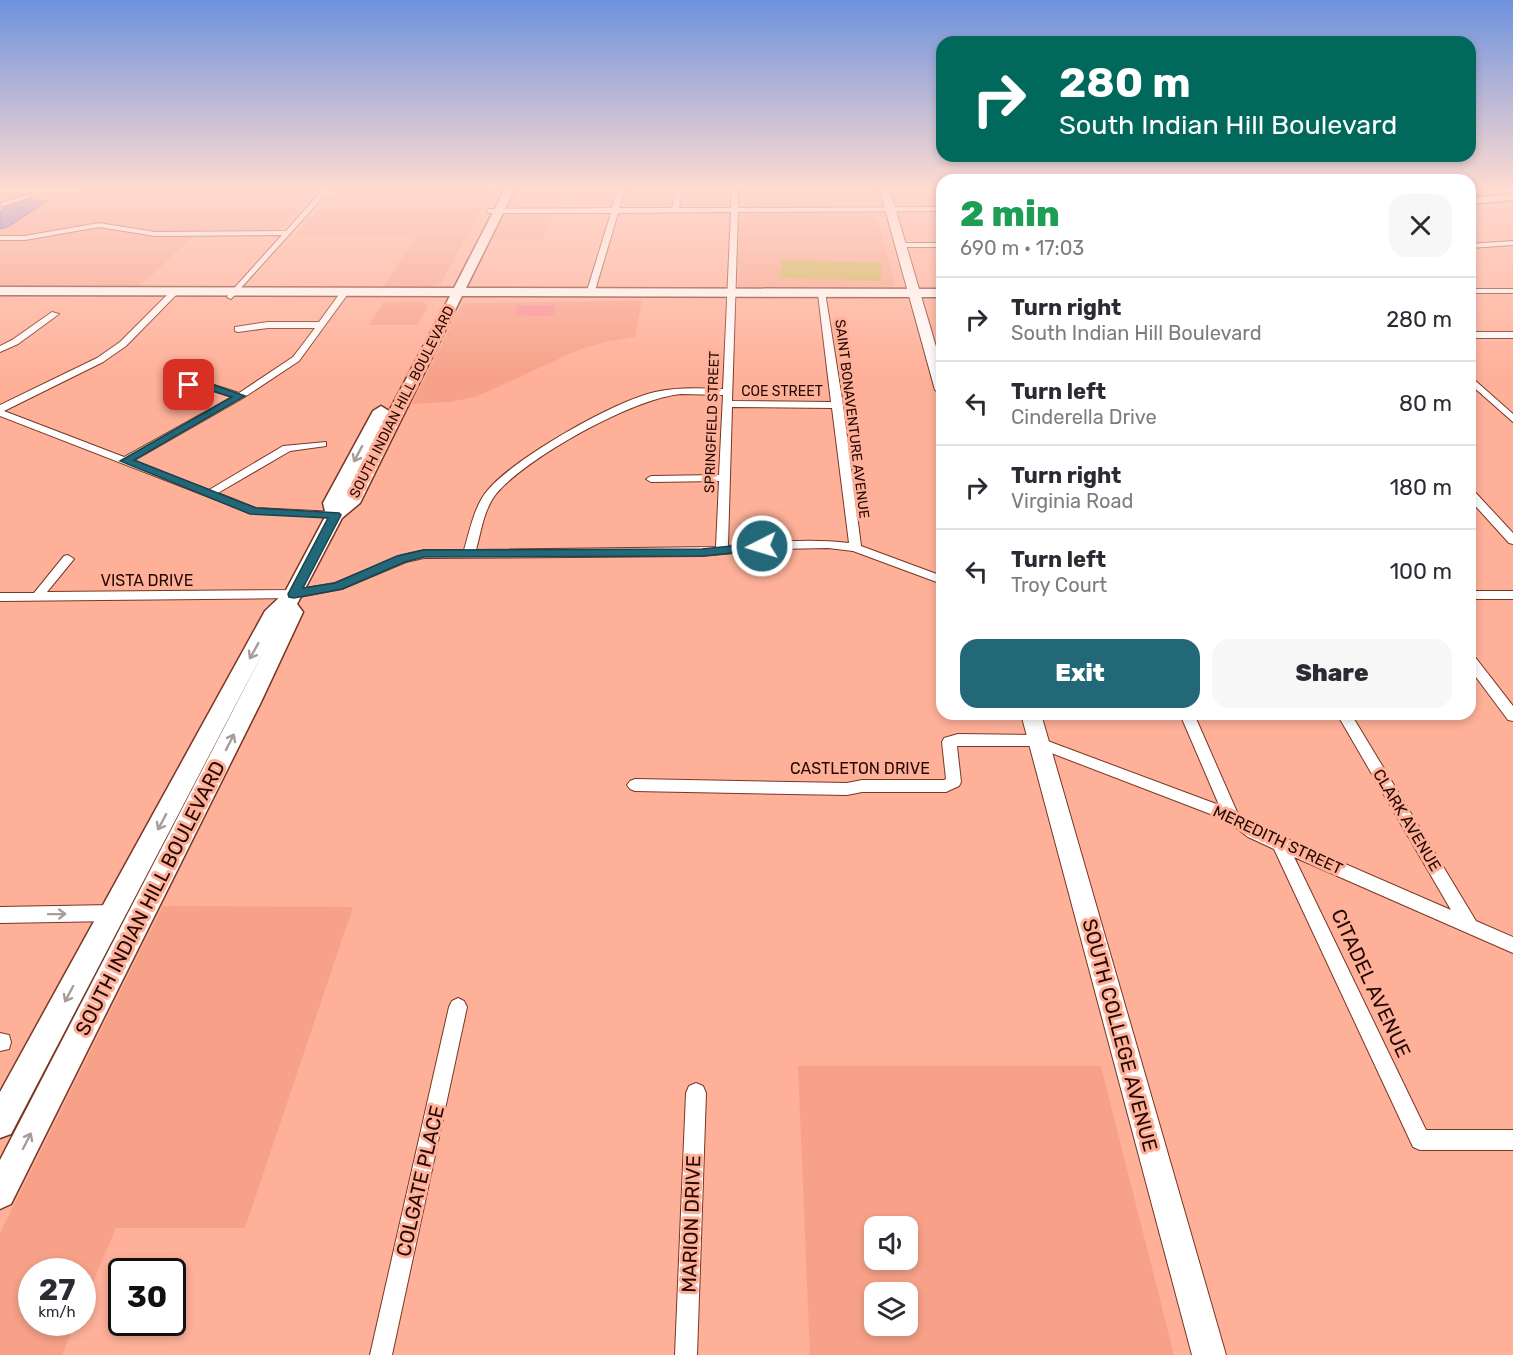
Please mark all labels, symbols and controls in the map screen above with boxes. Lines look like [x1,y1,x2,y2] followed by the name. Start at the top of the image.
[1059,58,1191,108] text: 280 m
[960,60,1038,138] icon: right
[1059,109,1397,141] text: South Indian Hill Boulevard
[960,192,1060,235] text: 2 min
[1389,194,1452,257] button: close
[960,236,1084,260] text: 690 m · 17:03
[1011,294,1121,321] text: Turn right
[346,303,458,501] street label: SOUTH INDIAN HILL BOULEVARD
[960,303,993,336] icon: right
[1386,306,1452,333] text: 280 m
[831,319,873,519] street label: SAINT BONAVENTURE AVENUE
[1011,321,1262,345] text: South Indian Hill Boulevard
[701,351,723,493] street label: SPRINGFIELD STREET
[163,359,214,410] pin
[172,368,205,401] icon: arrive
[1011,378,1106,405] text: Turn left
[741,383,823,400] street label: COE STREET
[960,387,993,420] icon: left
[1399,390,1452,417] text: 80 m
[1011,405,1157,429] text: Cinderella Drive
[352,445,364,462] one-way arrow
[1011,462,1121,489] text: Turn right
[960,471,993,504] icon: right
[1390,474,1452,501] text: 180 m
[1011,489,1133,513] text: Virginia Road
[730,514,794,578] position arrow
[1011,546,1106,573] text: Turn left
[960,555,993,588] icon: left
[1390,558,1452,585] text: 100 m
[100,571,194,590] street label: VISTA DRIVE
[1011,573,1107,597] text: Troy Court
[960,639,1200,708] button: Exit
[1212,639,1452,708] button: Share
[248,642,260,659] one-way arrow
[224,734,236,752] one-way arrow
[70,757,230,1039] street label: SOUTH INDIAN HILL BOULEVARD
[790,759,930,778] street label: CASTLETON DRIVE
[1369,765,1445,875] street label: CLARK AVENUE
[1210,802,1346,878] street label: MEREDITH STREET
[156,813,167,831] one-way arrow
[1326,905,1416,1061] street label: CITADEL AVENUE
[46,908,66,920] one-way arrow
[1077,916,1163,1154] street label: SOUTH COLLEGE AVENUE
[63,985,75,1002] one-way arrow
[391,1103,449,1259] street label: COLGATE PLACE
[21,1132,33,1150] one-way arrow
[677,1155,705,1293] street label: MARION DRIVE
[864,1216,918,1336] map controls
[864,1216,918,1270] button: sound
[108,1258,186,1336] speed limit sign: 30
[39,1272,75,1308] text: 27
[864,1282,918,1336] button: layers
[38,1303,76,1321] text: km/h

